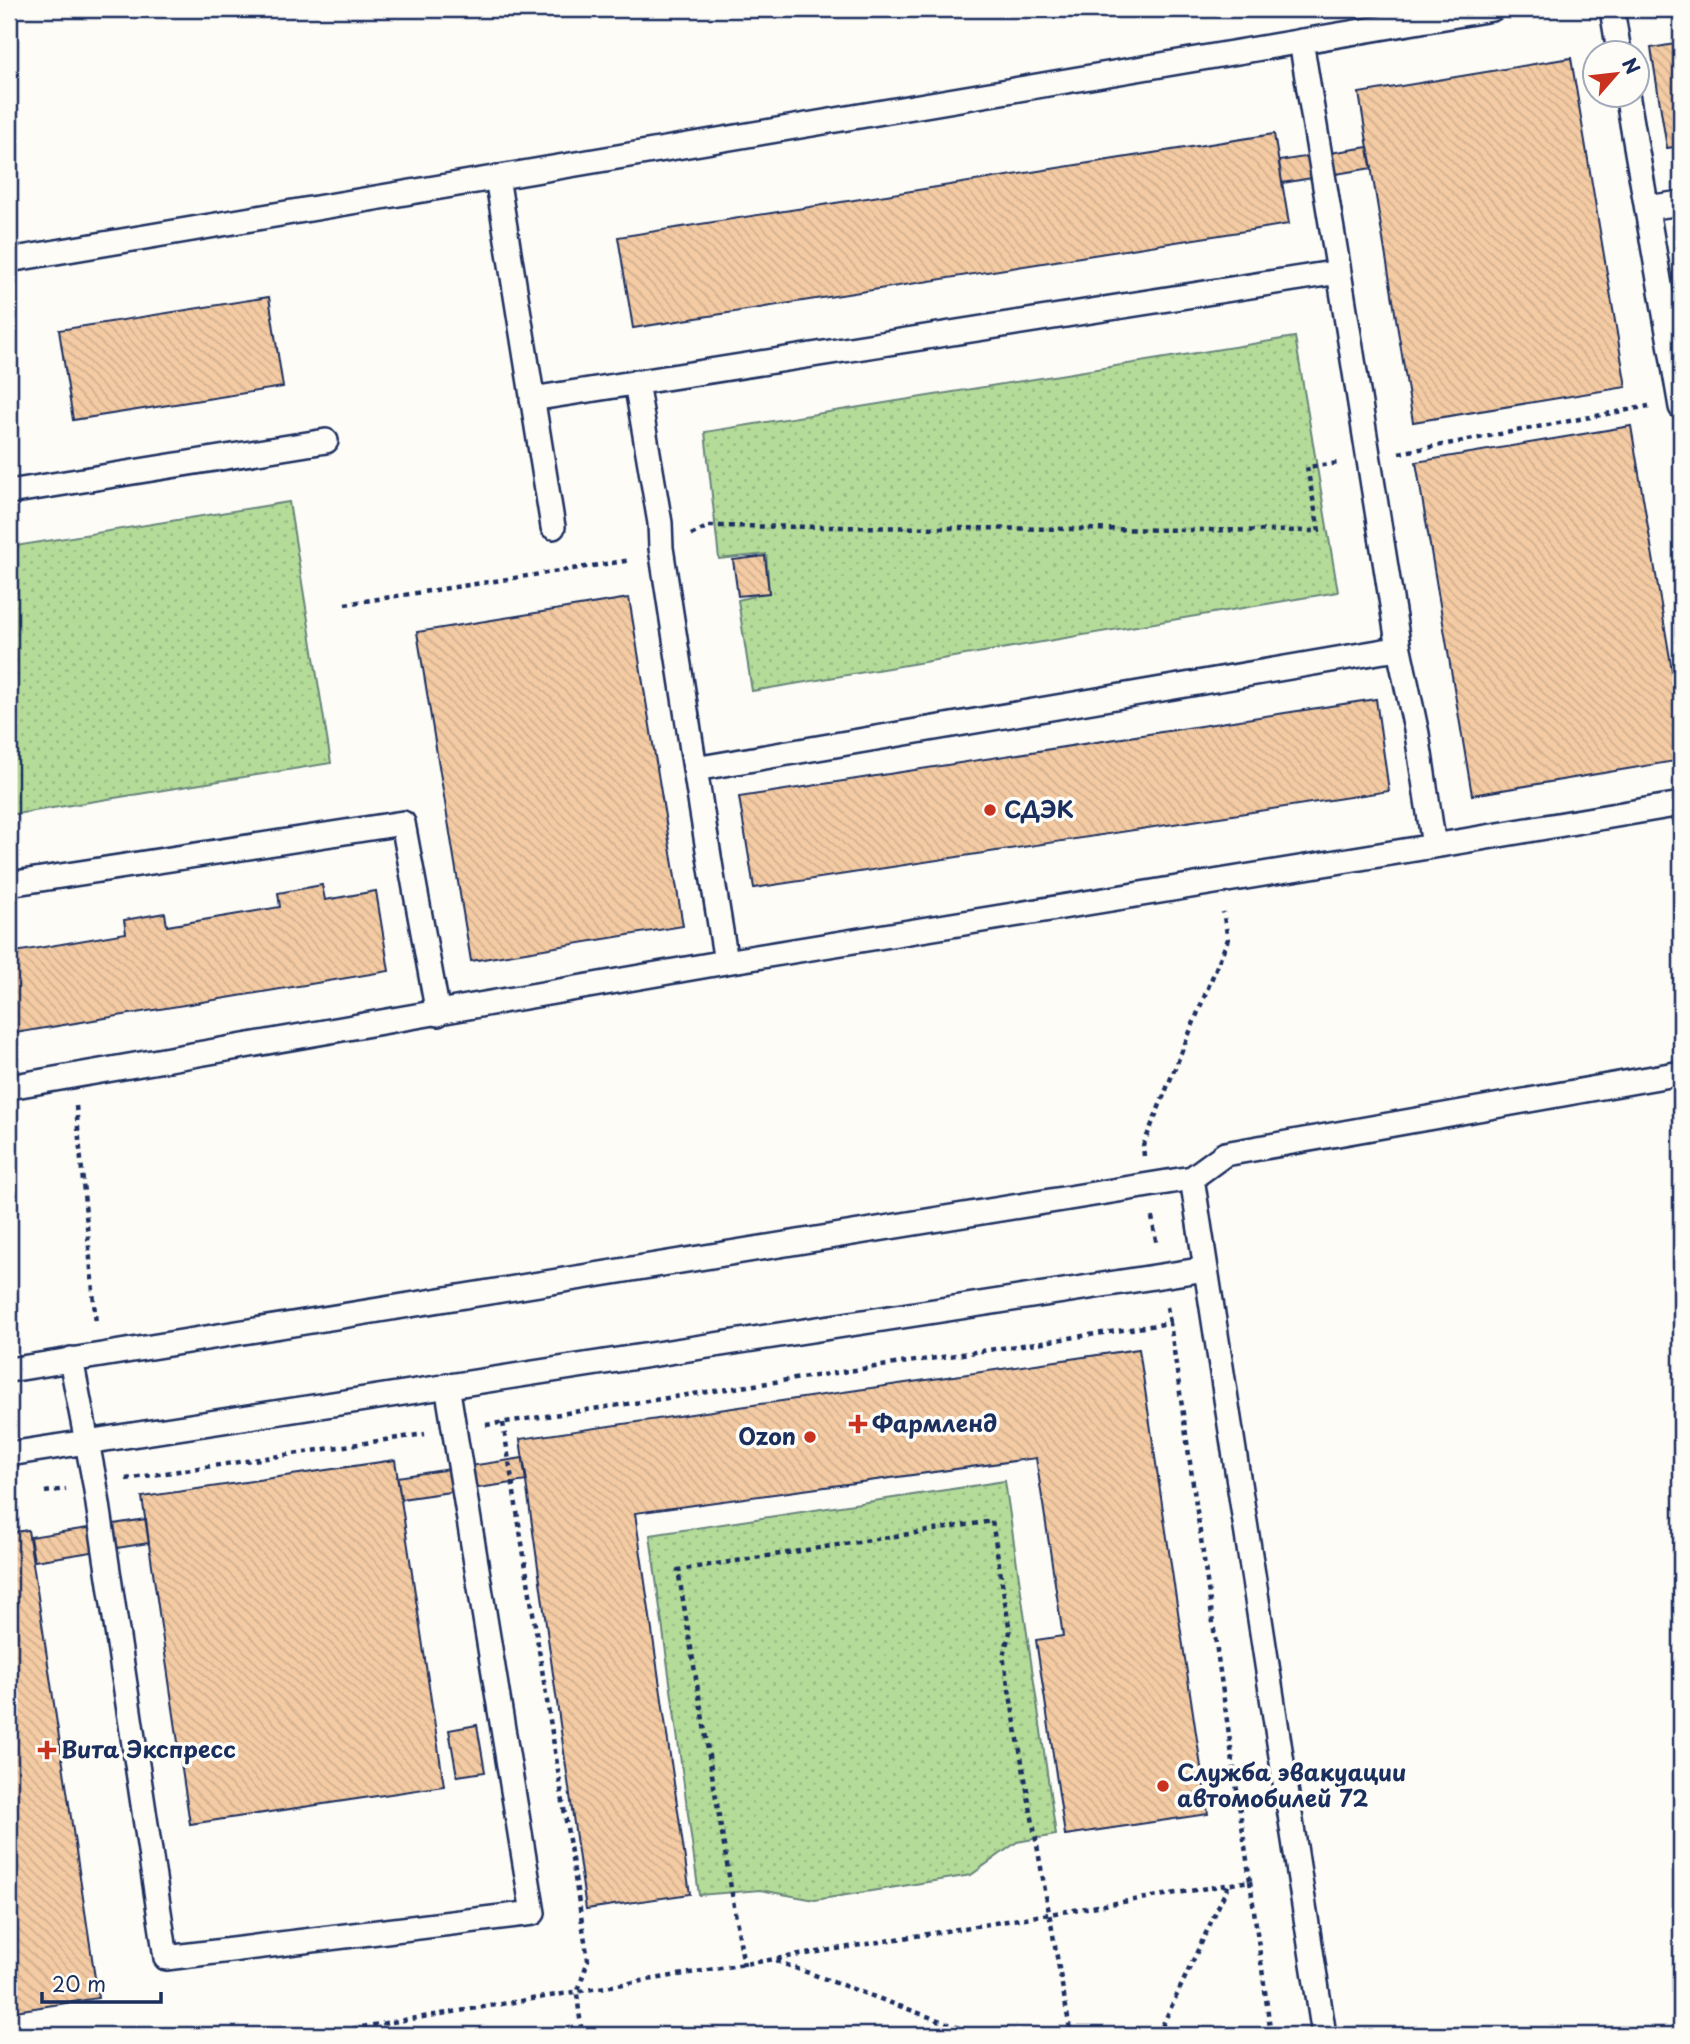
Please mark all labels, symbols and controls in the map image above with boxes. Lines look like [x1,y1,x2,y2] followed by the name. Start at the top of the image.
[1582,38,1652,108] north arrow
[1616,52,1648,79] text: N
[1004,791,1074,826] place label: СДЭК
[982,802,998,818] marker: СДЭК
[872,1405,997,1440] place label: Фармленд
[850,1416,866,1432] marker: Фармленд
[738,1418,796,1453] place label: Ozon
[802,1429,818,1445] marker: Ozon
[61,1731,236,1766] place label: Вита Экспресс
[39,1742,55,1758] marker: Вита Экспресс
[1177,1754,1407,1815] place label: Служба эвакуации автомобилей 72
[1155,1778,1171,1794] marker: Служба эвакуации автомобилей 72
[42,1960,161,2004] scale bar
[52,1967,106,1999] text: 20 m

